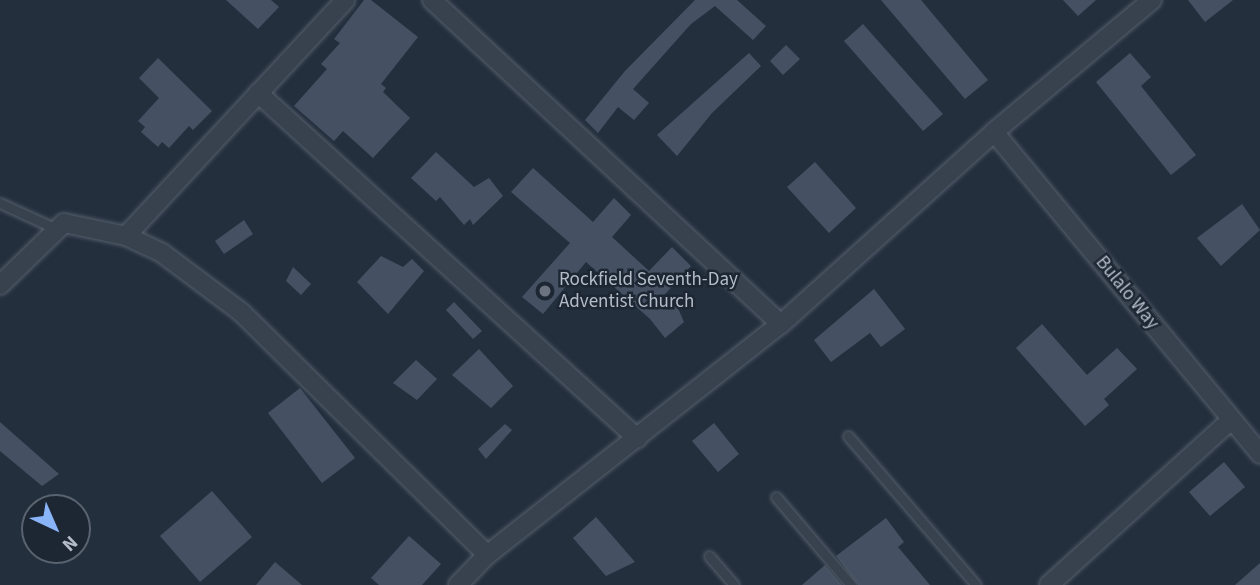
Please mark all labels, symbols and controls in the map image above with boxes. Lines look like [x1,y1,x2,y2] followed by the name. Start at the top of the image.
[1090,252,1164,334] street label: Bulalo Way
[559,269,738,313] place label: Rockfield Seventh-Day Adventist Church
[537,283,553,299] marker: Rockfield Seventh-Day Adventist Church
[21,494,91,564] north arrow
[56,529,83,557] text: N

